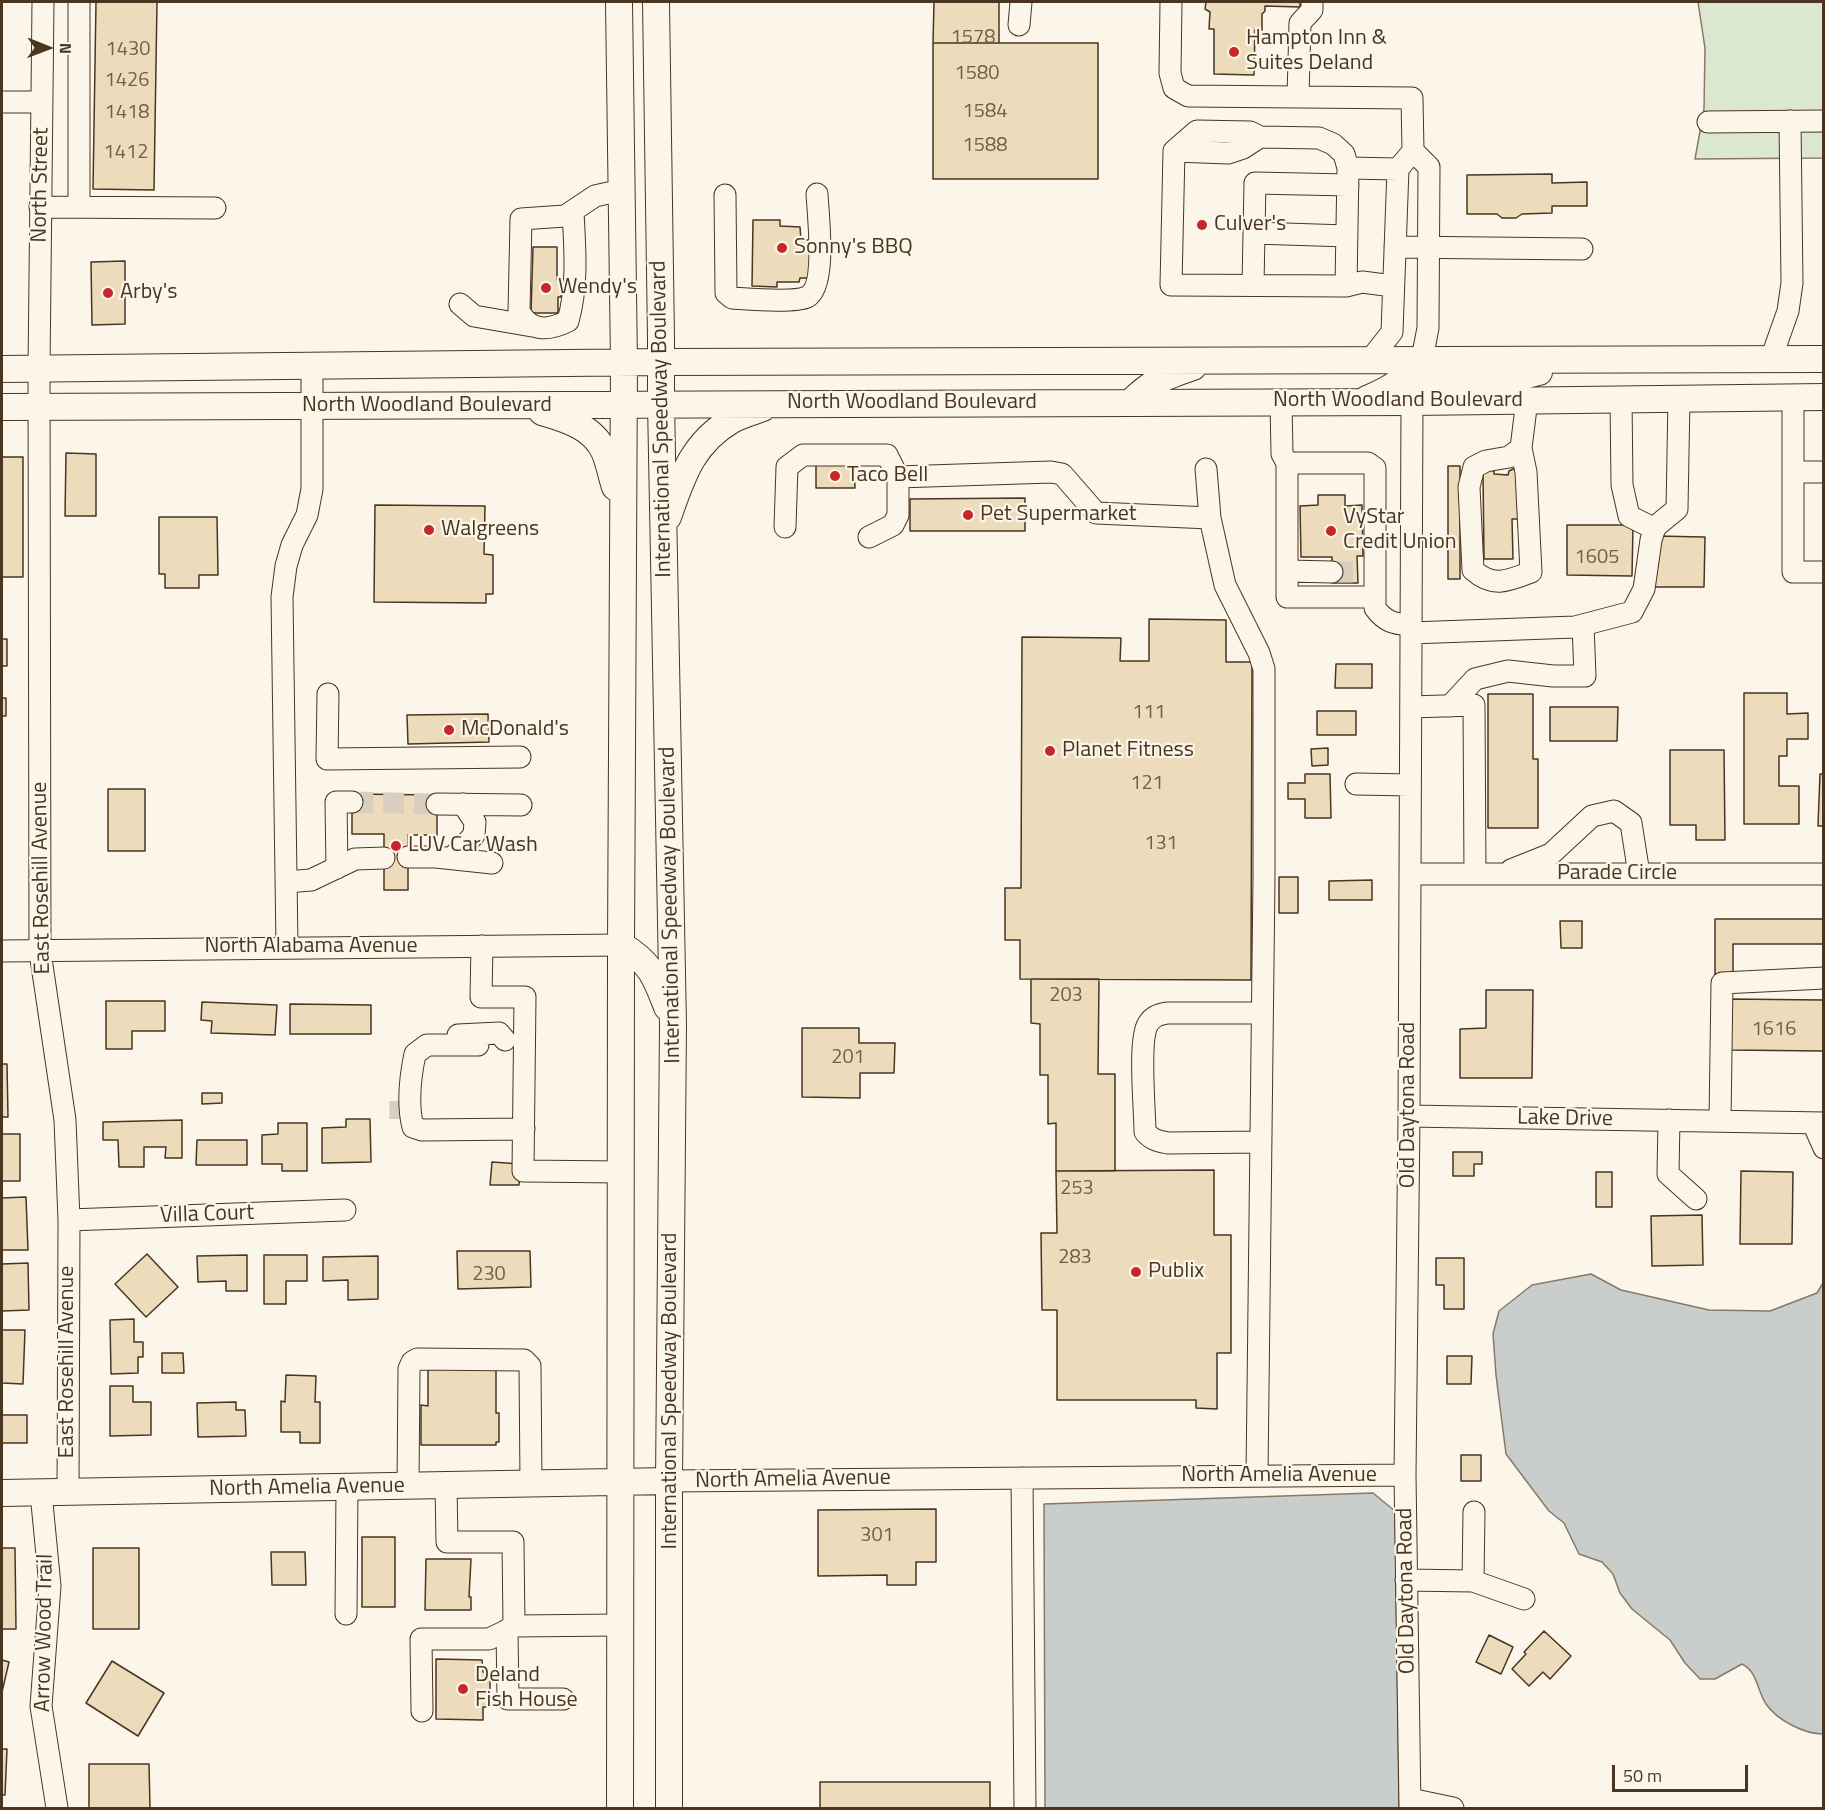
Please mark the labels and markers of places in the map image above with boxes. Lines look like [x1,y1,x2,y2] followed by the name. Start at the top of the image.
[1246,26,1387,78] place label: Hampton Inn & Suites Deland
[1227,45,1241,59] marker: Hampton Inn & Suites Deland
[1214,212,1286,238] place label: Culver's
[1195,218,1209,232] marker: Culver's
[794,235,913,261] place label: Sonny's BBQ
[775,241,789,255] marker: Sonny's BBQ
[558,275,637,301] place label: Wendy's
[120,280,177,306] place label: Arby's
[539,281,553,295] marker: Wendy's
[101,286,115,300] marker: Arby's
[847,463,928,489] place label: Taco Bell
[828,469,842,483] marker: Taco Bell
[980,502,1137,528] place label: Pet Supermarket
[1343,505,1457,556] place label: VyStar Credit Union
[961,508,975,522] marker: Pet Supermarket
[441,517,539,543] place label: Walgreens
[422,523,436,537] marker: Walgreens
[1324,524,1338,538] marker: VyStar Credit Union
[461,717,569,743] place label: McDonald's
[442,723,456,737] marker: McDonald's
[1062,738,1194,764] place label: Planet Fitness
[1043,744,1057,758] marker: Planet Fitness
[408,833,538,859] place label: LUV Car Wash
[389,839,403,853] marker: LUV Car Wash
[1148,1259,1204,1285] place label: Publix
[1129,1265,1143,1279] marker: Publix
[475,1663,578,1714] place label: Deland Fish House
[456,1682,470,1696] marker: Deland Fish House

